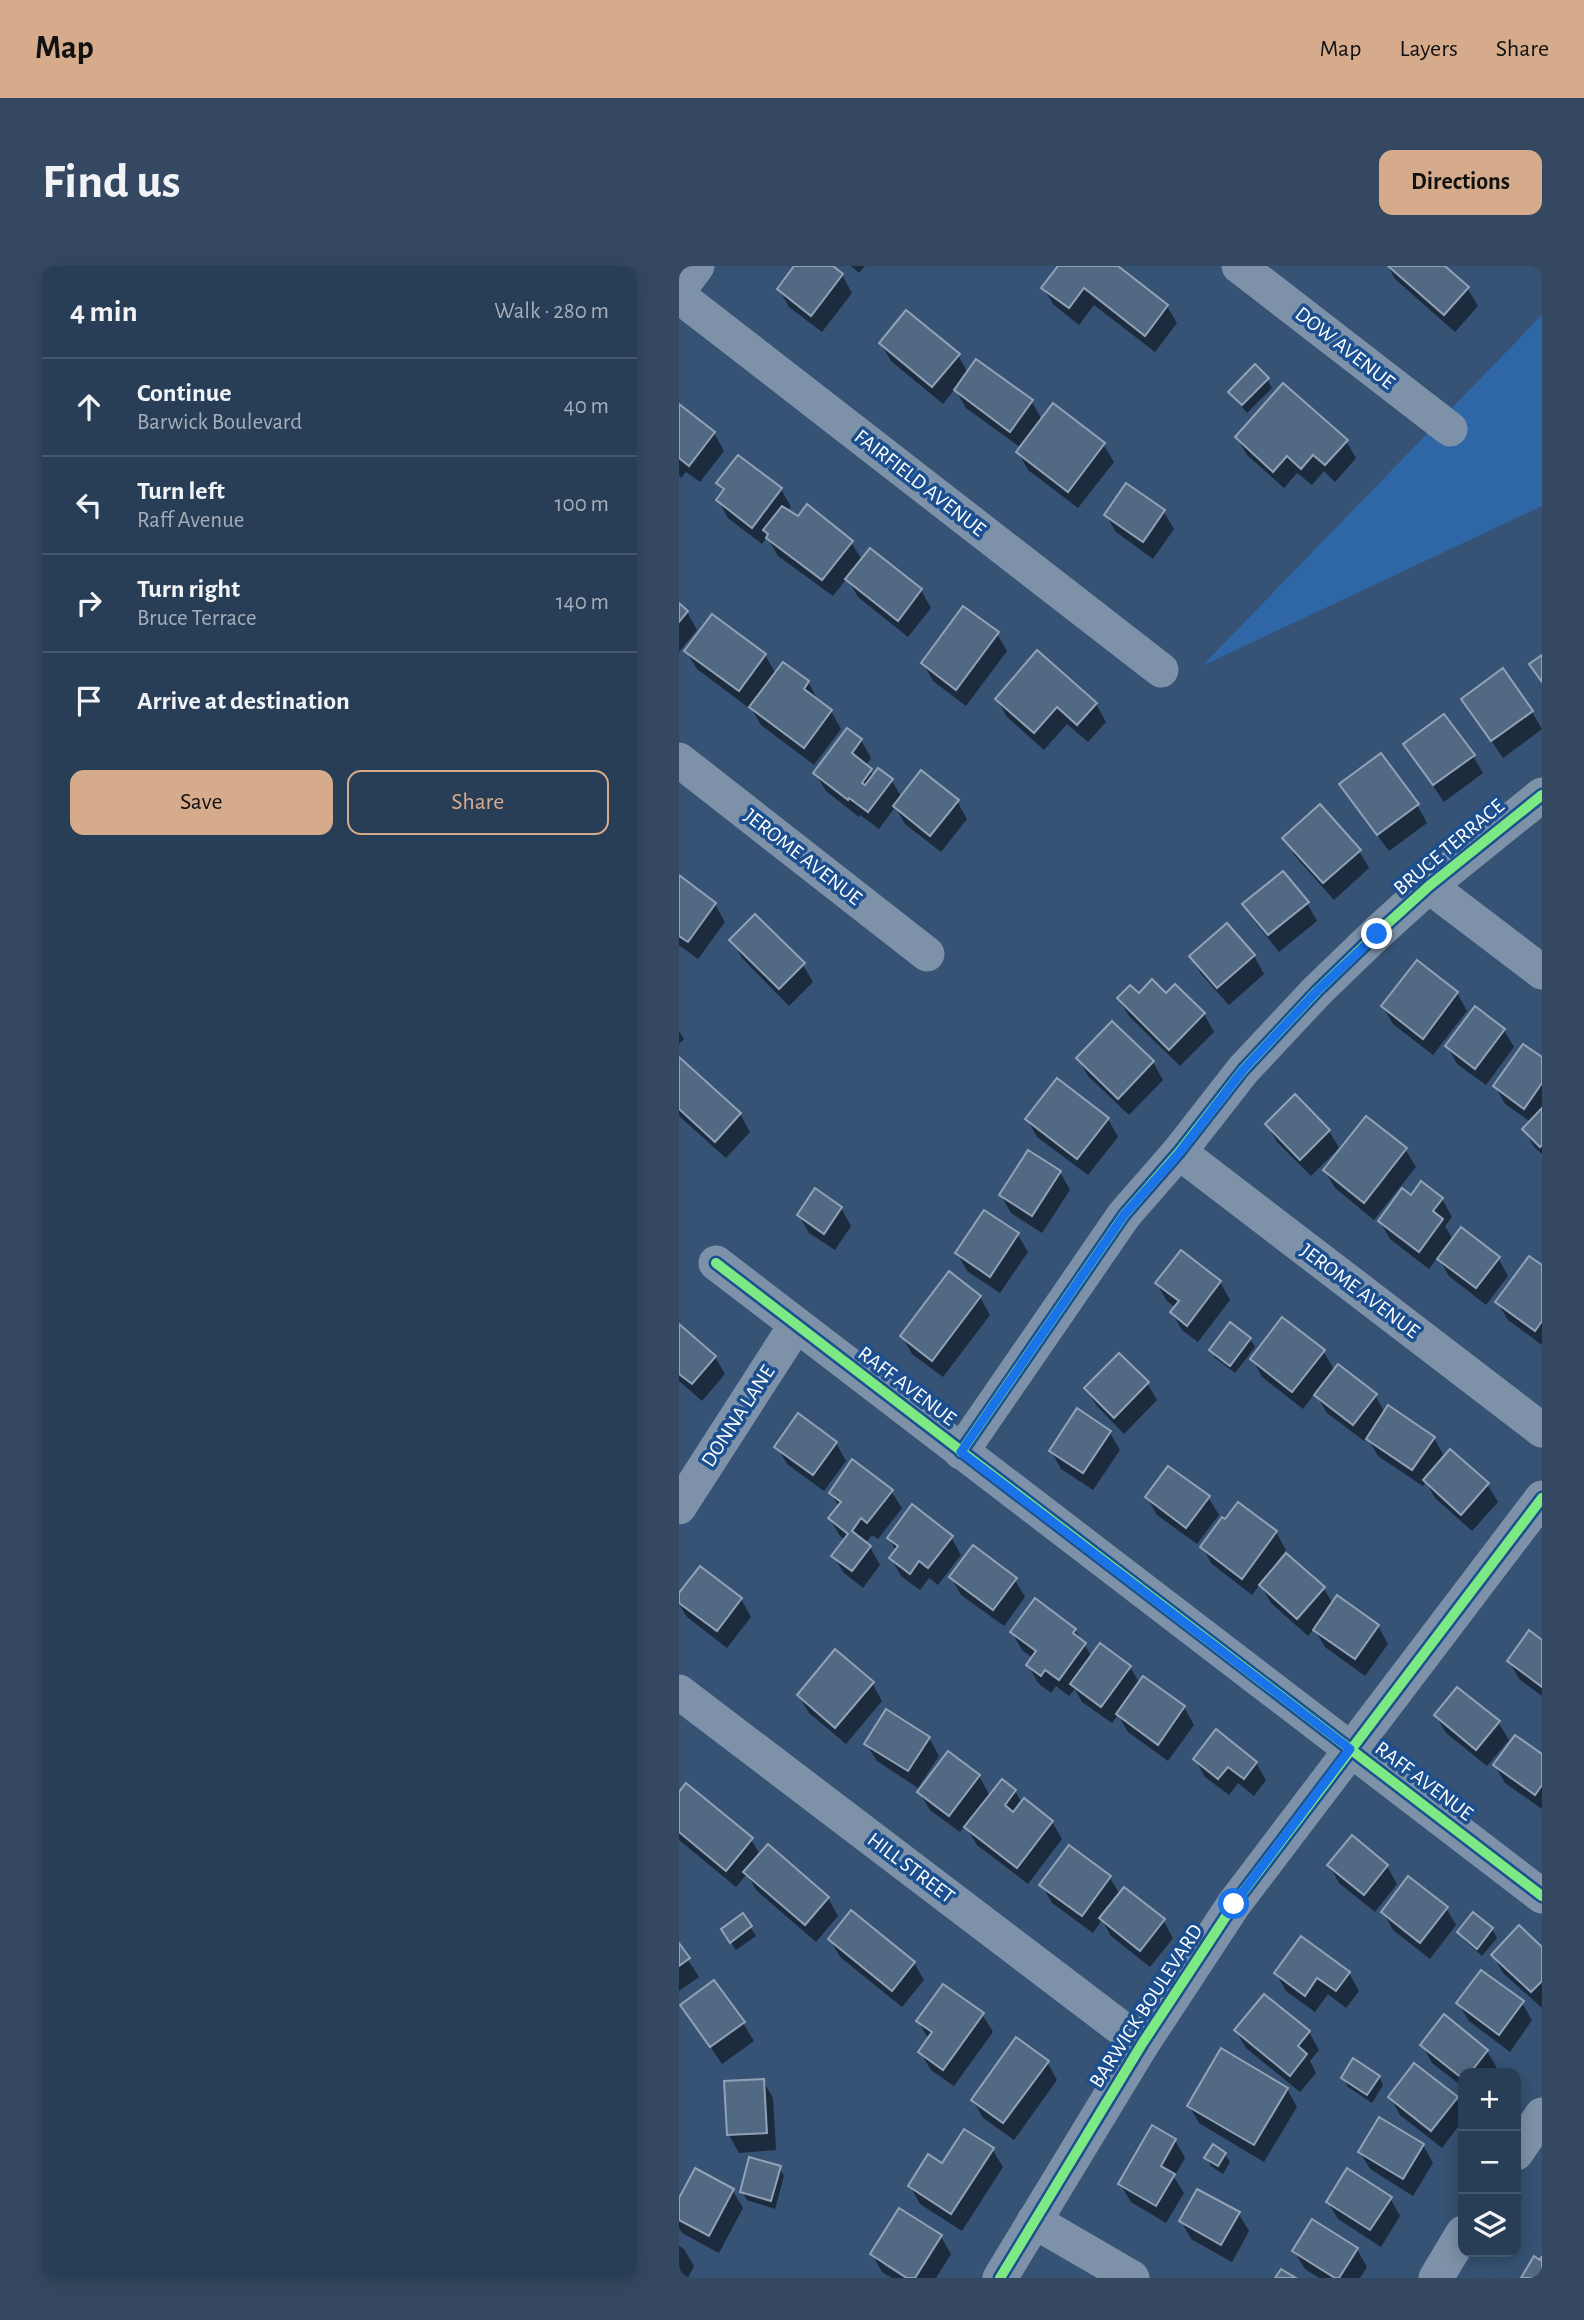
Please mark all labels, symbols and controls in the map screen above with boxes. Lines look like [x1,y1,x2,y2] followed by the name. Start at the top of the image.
[35,32,94,65] text: Map
[1319,37,1361,61] text: Map
[1399,37,1458,61] text: Layers
[1496,37,1549,61] text: Share
[1379,150,1542,215] button: Directions
[42,158,181,207] text: Find us
[70,297,138,327] text: 4 min
[494,300,609,323] text: Walk · 280 m
[1291,303,1399,393] street label: DOW AVENUE
[137,380,232,406] text: Continue
[70,388,108,426] icon: ahead
[564,395,609,418] text: 40 m
[137,411,302,434] text: Barwick Boulevard
[851,426,989,540] street label: FAIRFIELD AVENUE
[137,478,225,504] text: Turn left
[70,486,108,524] icon: left
[555,493,609,516] text: 100 m
[137,509,244,532] text: Raff Avenue
[137,576,240,602] text: Turn right
[70,584,108,622] icon: right
[556,591,609,614] text: 140 m
[137,607,257,630] text: Bruce Terrace
[70,682,108,720] icon: arrive
[137,688,350,714] text: Arrive at destination
[70,770,333,835] button: Save
[347,770,609,835] button: Share
[1390,795,1508,899] street label: BRUCE TERRACE
[740,805,866,909] street label: JEROME AVENUE
[1361,918,1392,949] route end
[1297,1240,1423,1342] street label: JEROME AVENUE
[854,1342,960,1430] street label: RAFF AVENUE
[697,1361,779,1471] street label: DONNA LANE
[1371,1737,1477,1825] street label: RAFF AVENUE
[864,1829,958,1907] street label: HILL STREET
[1218,1888,1249,1919] route start
[1085,1921,1207,2091] street label: BARWICK BOULEVARD
[1458,2068,1521,2257] map controls
[1458,2068,1521,2131] button: +
[1458,2131,1521,2194] button: −
[1458,2194,1521,2257] button: layers

